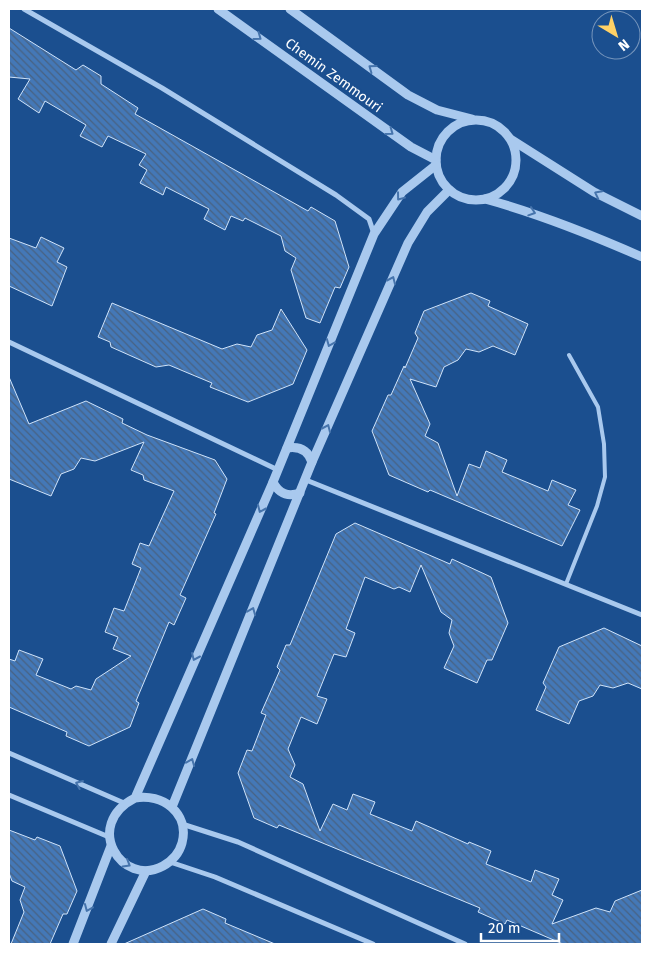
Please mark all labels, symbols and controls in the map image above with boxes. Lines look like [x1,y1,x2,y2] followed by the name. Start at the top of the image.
[591,10,641,60] north arrow
[252,31,262,40] one-way arrow
[282,35,386,116] street label: Chemin Zemmouri
[615,35,633,54] text: N
[369,66,378,74] one-way arrow
[384,126,394,135] one-way arrow
[595,190,604,200] one-way arrow
[397,191,405,200] one-way arrow
[527,206,535,216] one-way arrow
[386,276,397,285] one-way arrow
[326,338,336,347] one-way arrow
[321,424,332,433] one-way arrow
[256,504,267,513] one-way arrow
[246,607,256,616] one-way arrow
[190,652,201,661] one-way arrow
[185,758,195,766] one-way arrow
[76,779,84,789] one-way arrow
[121,857,130,867] one-way arrow
[84,903,94,912] one-way arrow
[481,910,558,942] scale bar
[488,919,521,937] text: 20 m

